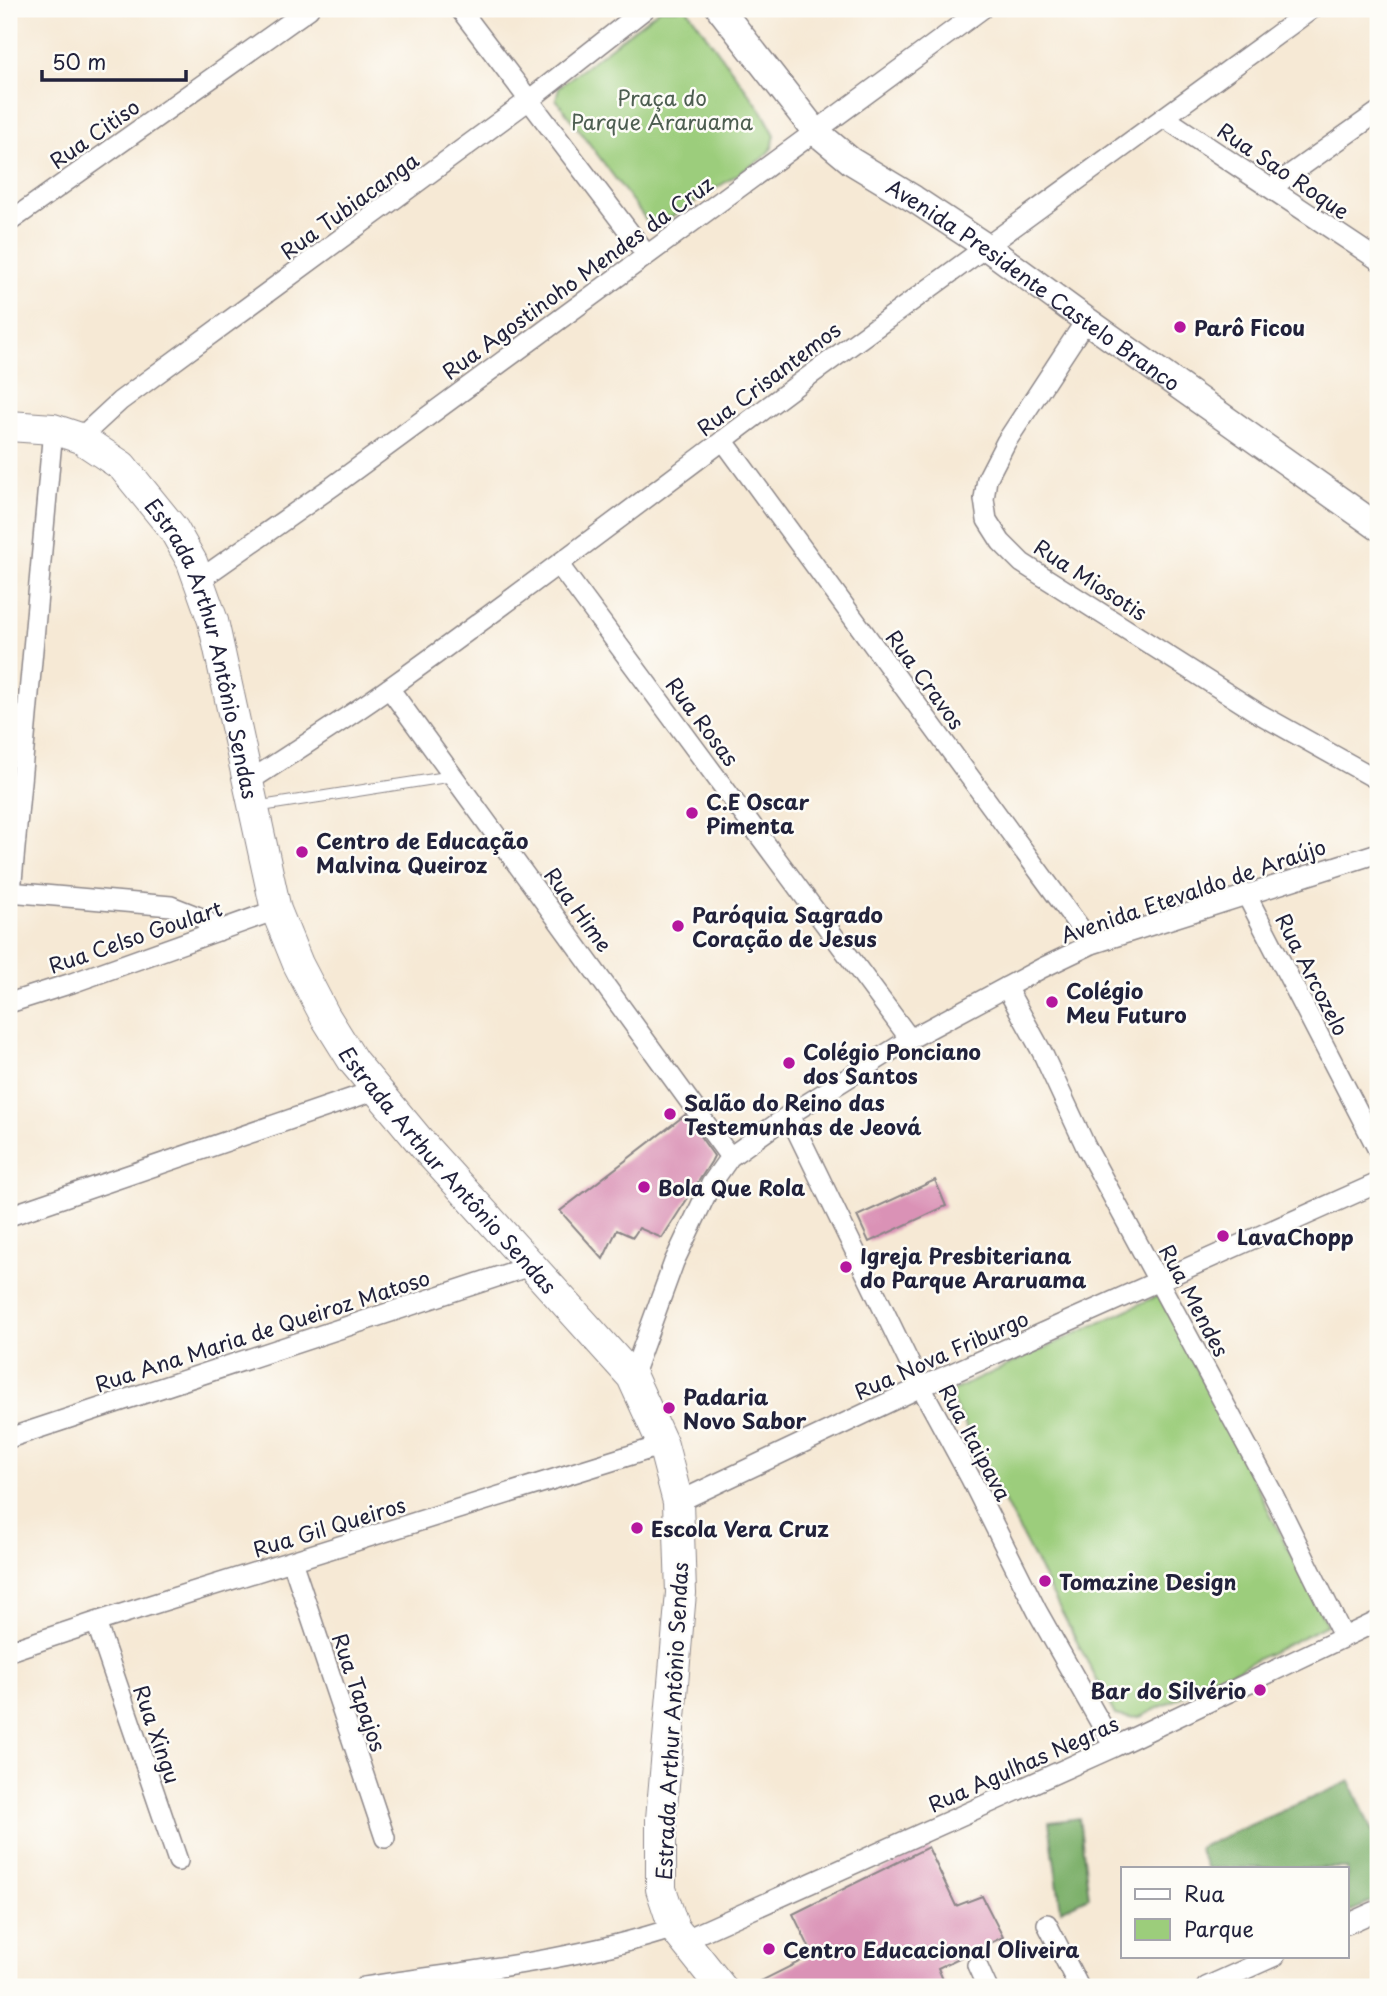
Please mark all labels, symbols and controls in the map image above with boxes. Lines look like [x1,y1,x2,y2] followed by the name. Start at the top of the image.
[42,38,186,82] scale bar
[52,45,106,77] text: 50 m
[571,81,754,137] park label: Praça do Parque Araruama
[42,90,146,176] street label: Rua Citiso
[1212,114,1356,226] street label: Rua Sao Roque
[273,143,425,266] street label: Rua Tubiacanga
[435,167,719,386] street label: Rua Agostinoho Mendes da Cruz
[881,170,1187,398] street label: Avenida Presidente Castelo Branco
[1194,311,1305,343] place label: Parô Ficou
[689,313,847,443] street label: Rua Crisantemos
[1172,319,1188,335] marker: Parô Ficou
[138,491,267,802] street label: Estrada Arthur Antônio Sendas
[1028,530,1154,628] street label: Rua Miosotis
[879,622,973,736] street label: Rua Cravos
[659,670,747,772] street label: Rua Rosas
[706,785,809,841] place label: C.E Oscar Pimenta
[684,805,700,821] marker: C.E Oscar Pimenta
[316,824,528,880] place label: Centro de Educação Malvina Queiroz
[1056,830,1330,950] street label: Avenida Etevaldo de Araújo
[294,844,310,860] marker: Centro de Educação Malvina Queiroz
[537,860,621,958] street label: Rua Hime
[44,891,226,981] street label: Rua Celso Goulart
[692,898,883,954] place label: Paróquia Sagrado Coração de Jesus
[1268,907,1358,1041] street label: Rua Arcozelo
[670,918,686,934] marker: Paróquia Sagrado Coração de Jesus
[1066,974,1187,1030] place label: Colégio Meu Futuro
[1044,994,1060,1010] marker: Colégio Meu Futuro
[803,1035,981,1091] place label: Colégio Ponciano dos Santos
[332,1040,565,1300] street label: Estrada Arthur Antônio Sendas
[781,1055,797,1071] marker: Colégio Ponciano dos Santos
[684,1086,922,1142] place label: Salão do Reino das Testemunhas de Jeová
[662,1106,678,1122] marker: Salão do Reino das Testemunhas de Jeová
[658,1171,805,1203] place label: Bola Que Rola
[636,1179,652,1195] marker: Bola Que Rola
[1237,1220,1354,1252] place label: LavaChopp
[1215,1228,1231,1244] marker: LavaChopp
[1152,1238,1238,1362] street label: Rua Mendes
[860,1239,1087,1295] place label: Igreja Presbiteriana do Parque Araruama
[838,1259,854,1275] marker: Igreja Presbiteriana do Parque Araruama
[90,1261,434,1399] street label: Rua Ana Maria de Queiroz Matoso
[849,1301,1033,1407] street label: Rua Nova Friburgo
[932,1378,1021,1507] street label: Rua Itaipava
[683,1380,806,1436] place label: Padaria Novo Sabor
[661,1400,677,1416] marker: Padaria Novo Sabor
[249,1488,409,1564] street label: Rua Gil Queiros
[651,1512,829,1544] place label: Escola Vera Cruz
[629,1520,645,1536] marker: Escola Vera Cruz
[647,1561,695,1881] street label: Estrada Arthur Antônio Sendas
[1059,1565,1237,1597] place label: Tomazine Design
[1037,1573,1053,1589] marker: Tomazine Design
[325,1629,395,1755] street label: Rua Tapajos
[1090,1674,1246,1706] place label: Bar do Silvério
[126,1680,190,1788] street label: Rua Xingu
[1252,1682,1268,1698] marker: Bar do Silvério
[923,1707,1123,1819] street label: Rua Agulhas Negras
[1121,1867,1348,1958] legend
[1184,1877,1225,1909] text: Rua
[1184,1912,1254,1944] text: Parque
[783,1933,1080,1965] place label: Centro Educacional Oliveira
[761,1941,777,1957] marker: Centro Educacional Oliveira

